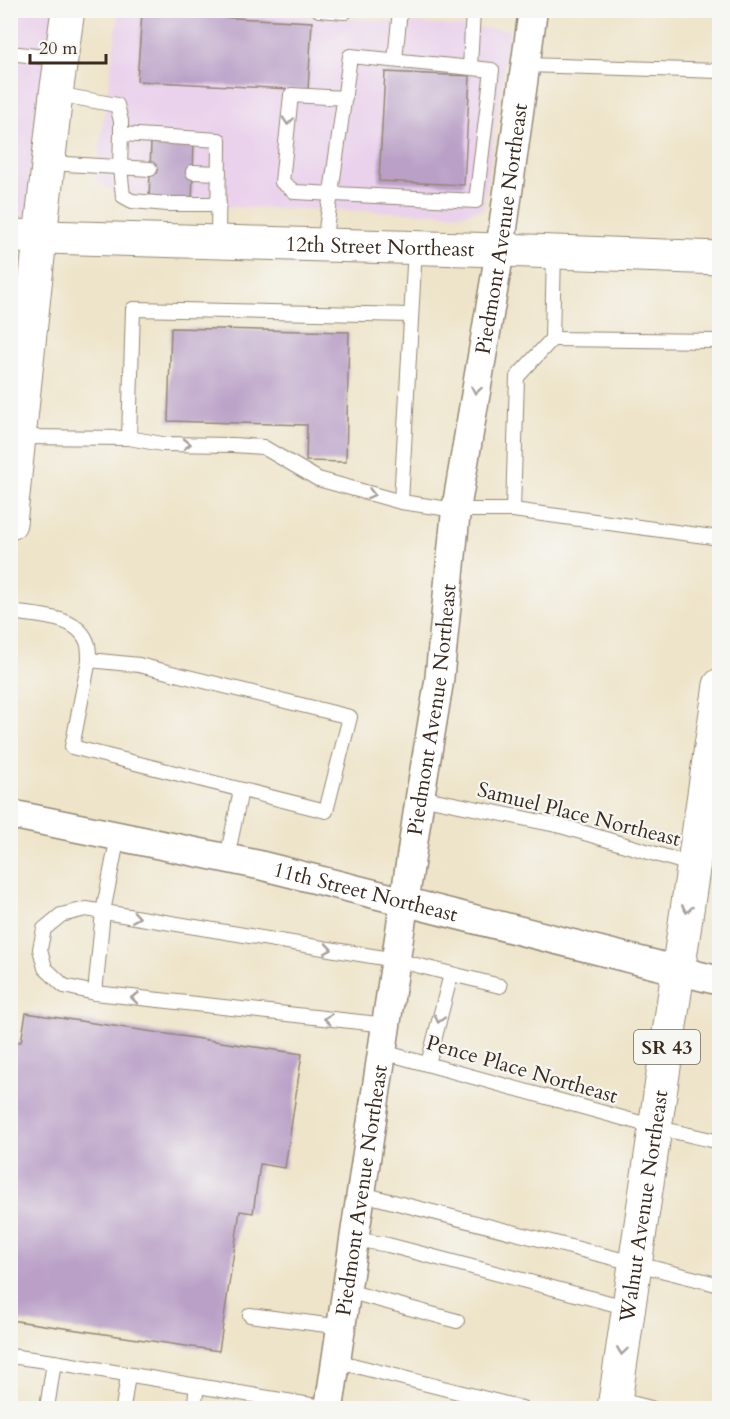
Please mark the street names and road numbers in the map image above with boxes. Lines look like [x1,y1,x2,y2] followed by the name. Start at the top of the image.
[469,101,535,357] street label: Piedmont Avenue Northeast
[285,230,475,264] street label: 12th Street Northeast
[400,582,464,837] street label: Piedmont Avenue Northeast
[474,775,684,854] street label: Samuel Place Northeast
[270,855,461,929] street label: 11th Street Northeast
[423,1028,621,1111] street label: Pence Place Northeast
[634,1030,700,1064] road number: SR 43
[329,1063,395,1318] street label: Piedmont Avenue Northeast
[613,1088,675,1325] street label: Walnut Avenue Northeast

